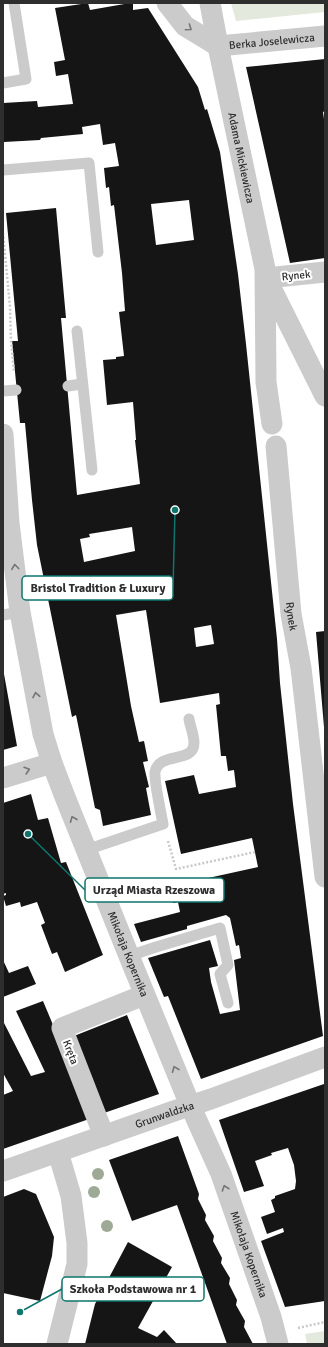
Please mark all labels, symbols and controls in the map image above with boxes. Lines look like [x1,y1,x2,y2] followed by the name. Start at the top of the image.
[185,23,192,31] one-way arrow
[228,31,316,52] street label: Berka Joselewicza
[225,111,257,205] street label: Adama Mickiewicza
[281,267,312,283] street label: Rynek
[10,564,19,570] one-way arrow
[22,576,173,600] callout: Bristol Tradition & Luxury
[31,581,165,596] text: Bristol Tradition & Luxury
[283,601,300,632] street label: Rynek
[32,692,40,698] one-way arrow
[24,766,31,775] one-way arrow
[70,816,78,823] one-way arrow
[85,878,224,902] callout: Urząd Miasta Rzeszowa
[93,883,215,898] text: Urząd Miasta Rzeszowa
[105,910,151,999] street label: Mikołaja Kopernika
[60,1038,81,1067] street label: Kręta
[171,1066,179,1073] one-way arrow
[133,1099,196,1131] street label: Grunwaldzka
[222,1184,230,1191] one-way arrow
[227,1209,270,1300] street label: Mikołaja Kopernika
[62,1277,204,1301] callout: Szkoła Podstawowa nr 1
[70,1282,197,1297] text: Szkoła Podstawowa nr 1

